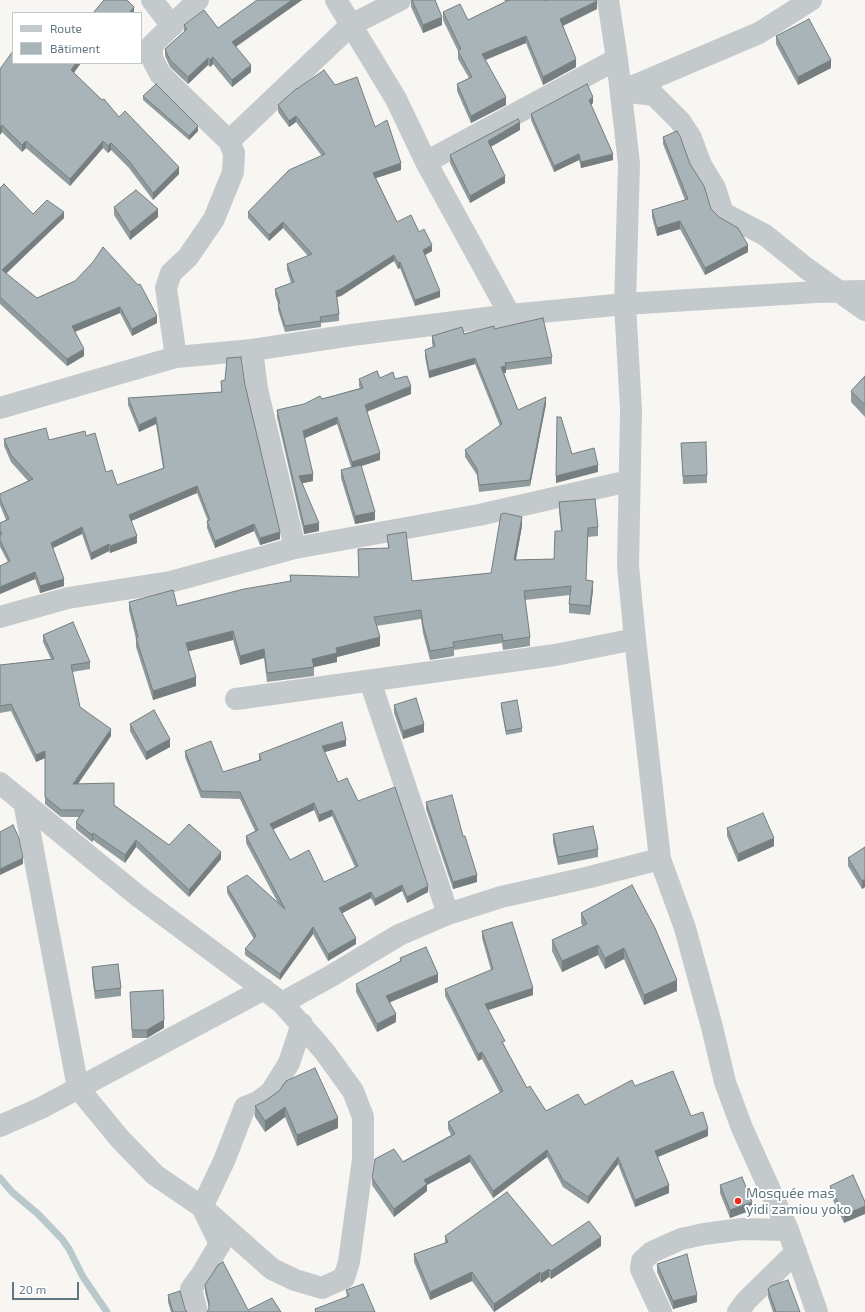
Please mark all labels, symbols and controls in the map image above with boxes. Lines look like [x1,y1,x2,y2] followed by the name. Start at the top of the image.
[12,12,142,64] legend
[50,21,82,35] text: Route
[50,41,100,55] text: Bâtiment
[746,1185,851,1218] place label: Mosquée mas yidi zamiou yoko
[733,1196,743,1206] marker: Mosquée mas yidi zamiou yoko
[14,1274,81,1300] scale bar
[19,1282,46,1296] text: 20 m

